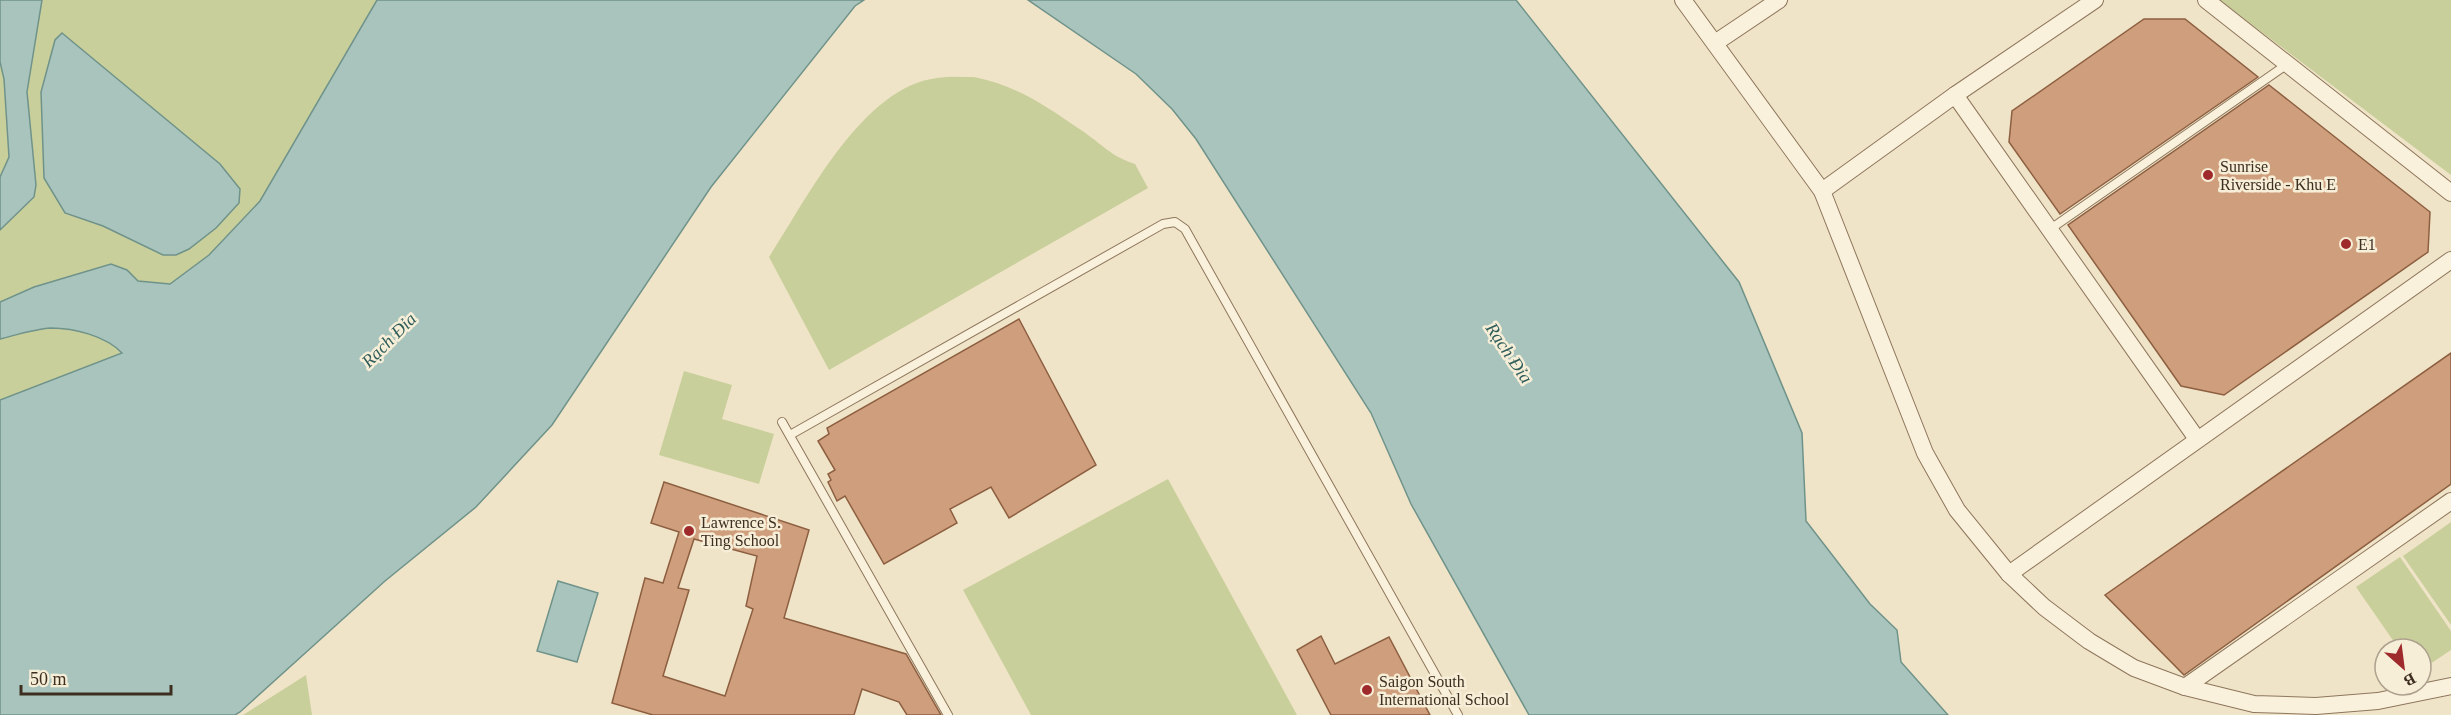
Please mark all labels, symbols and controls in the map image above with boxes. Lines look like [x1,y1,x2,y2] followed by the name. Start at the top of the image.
[2220,158,2336,193] place label: Sunrise Riverside - Khu E
[2201,168,2215,182] marker: Sunrise Riverside - Khu E
[2358,236,2376,253] place label: E1
[2339,237,2353,251] marker: E1
[357,309,420,372] water label: Rạch Đỉa
[1481,318,1536,387] water label: Rạch Đỉa
[701,514,781,550] place label: Lawrence S. Ting School
[682,524,696,538] marker: Lawrence S. Ting School
[2373,637,2433,697] north arrow
[21,658,171,696] scale bar
[30,669,67,689] text: 50 m
[2401,670,2419,690] text: B
[1379,673,1510,708] place label: Saigon South International School
[1360,683,1374,697] marker: Saigon South International School

